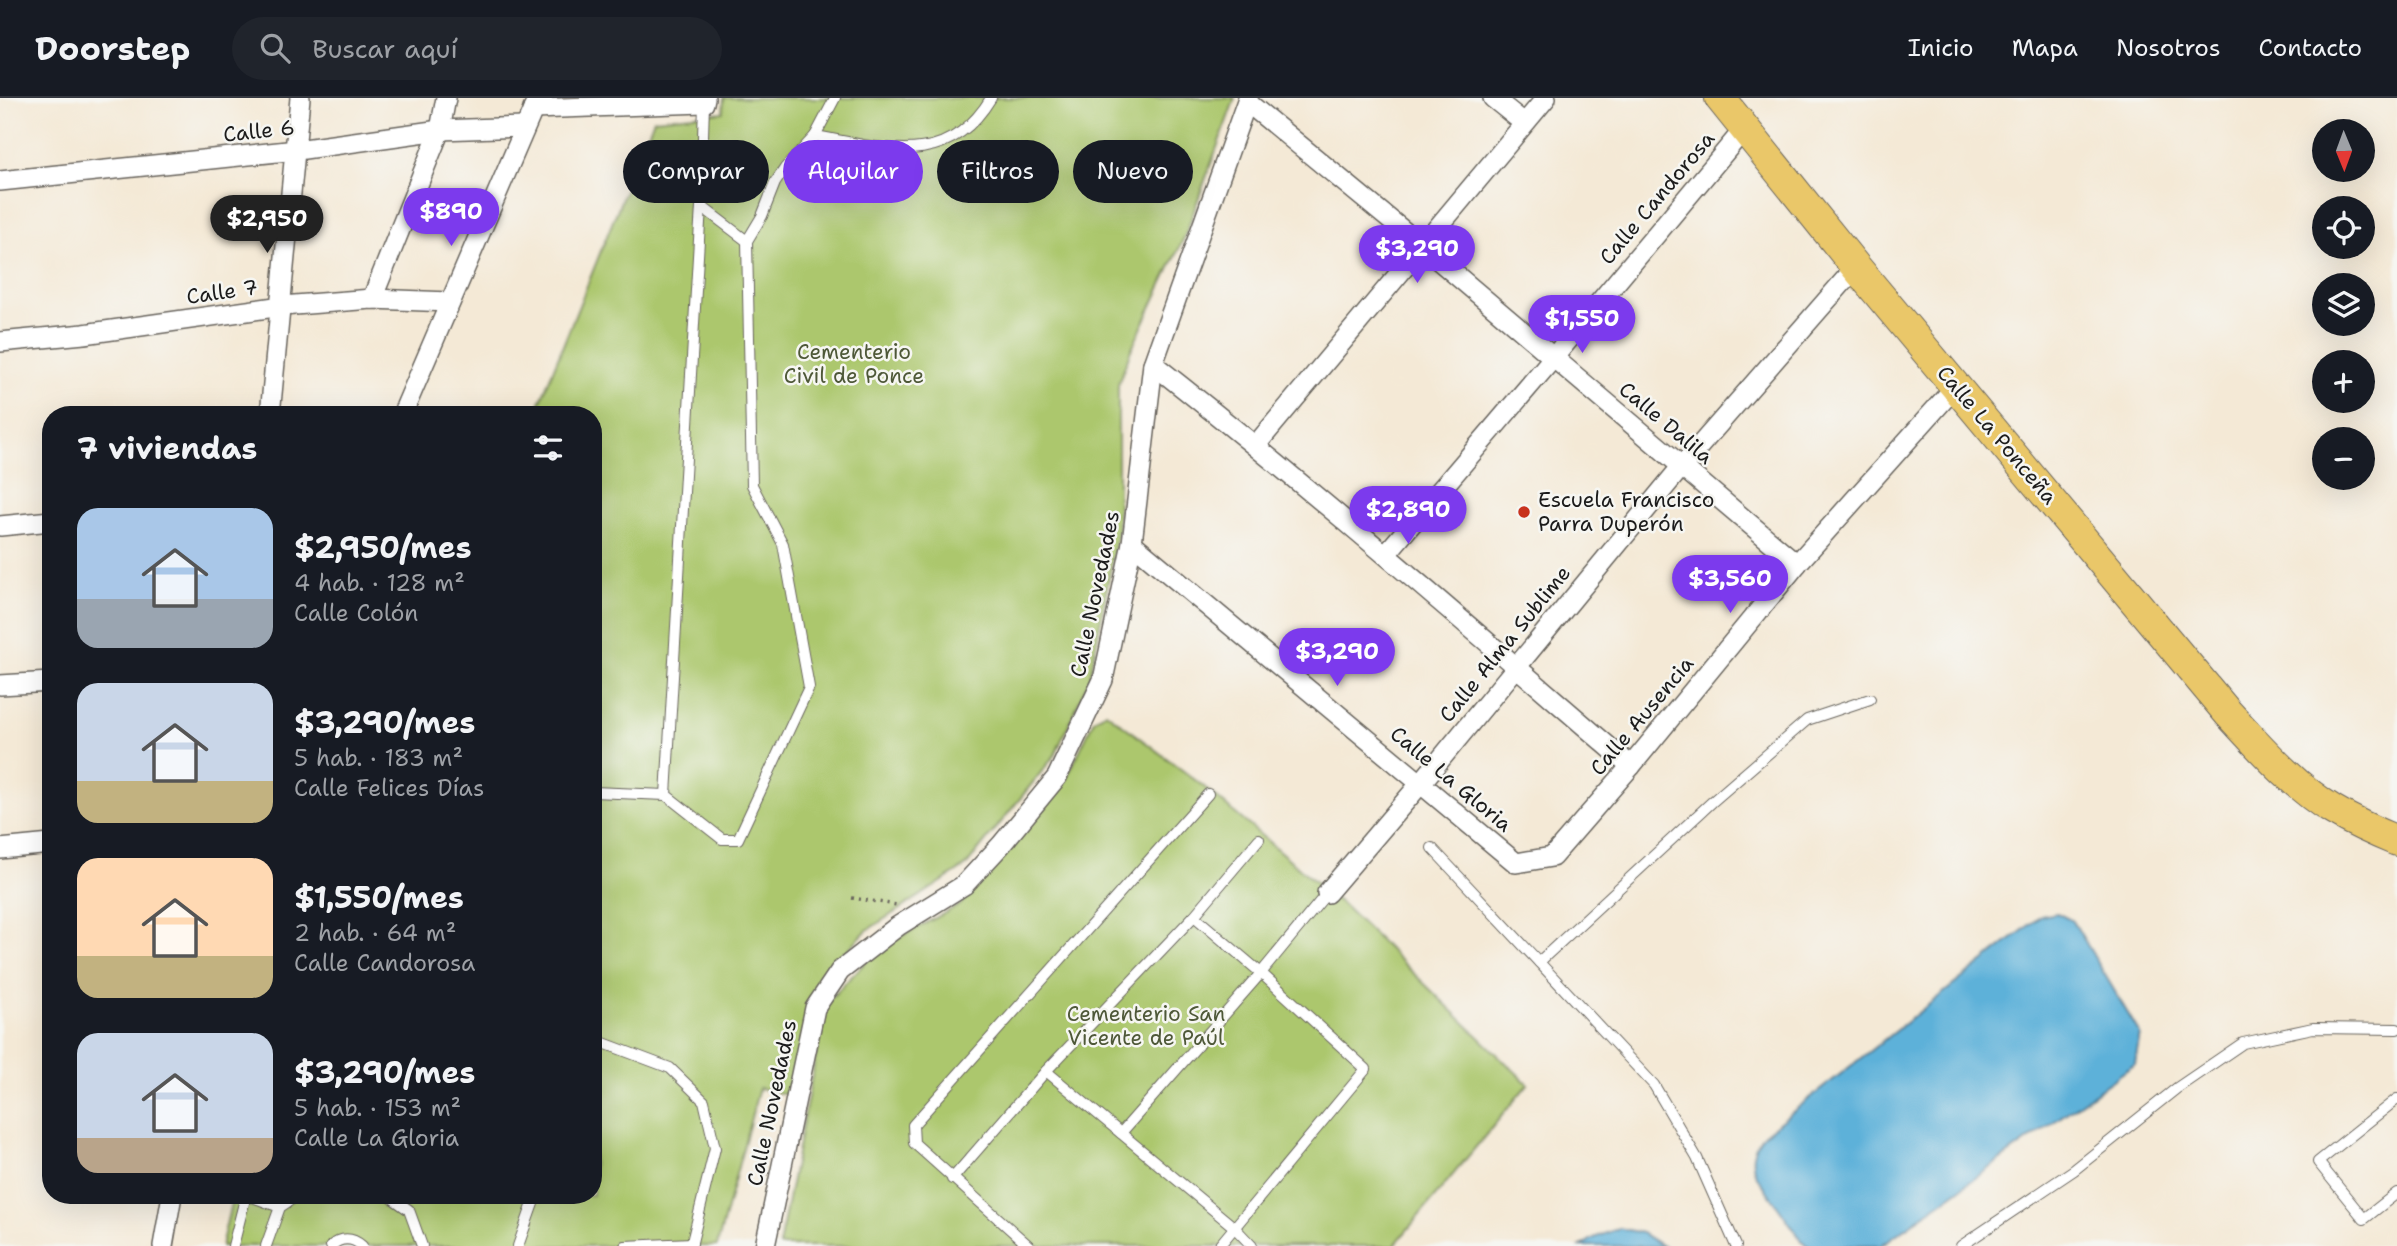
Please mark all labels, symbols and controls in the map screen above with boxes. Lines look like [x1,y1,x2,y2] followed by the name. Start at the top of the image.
[232,17,722,80] search box
[35,26,190,71] text: Doorstep
[256,29,294,67] icon: search
[312,31,458,66] text: Buscar aquí
[1908,32,1974,64] text: Inicio
[2012,32,2078,64] text: Mapa
[2116,32,2221,64] text: Nosotros
[2259,32,2362,64] text: Contacto
[222,113,296,149] street label: Calle 6
[2312,119,2375,182] north arrow
[2312,119,2375,490] map controls
[1593,126,1721,270] street label: Calle Candorosa
[623,140,769,203] chip: Comprar
[783,140,923,203] chip: Alquilar
[937,140,1059,203] chip: Filtros
[1073,140,1193,203] chip: Nuevo
[410,188,492,248] pin: $890
[210,195,324,255] pin: $2,950
[419,196,483,226] text: $890
[2312,196,2375,259] button: locate
[226,203,308,233] text: $2,950
[1360,226,1474,285] pin: $3,290
[1375,233,1459,263] text: $3,290
[185,273,259,311] street label: Calle 7
[2312,273,2375,336] button: layers
[1525,296,1639,355] pin: $1,550
[1544,303,1620,333] text: $1,550
[784,338,924,390] park label: Cementerio Civil de Ponce
[2312,350,2375,413] button: +
[1931,360,2063,510] street label: Calle La Ponceña
[1613,375,1719,471] street label: Calle Dalila
[2312,427,2375,490] button: −
[77,428,257,469] text: 7 viviendas
[529,429,567,467] icon: filters
[1351,486,1465,546] pin: $2,890
[1538,486,1714,538] place label: Escuela Francisco Parra Duperón
[1366,494,1450,524] text: $2,890
[1516,504,1532,520] marker: Escuela Francisco Parra Duperón
[1064,508,1126,680] street label: Calle Novedades
[294,527,472,568] text: $2,950/mes
[133,536,217,620] icon: home
[1673,556,1787,615] pin: $3,560
[1433,560,1577,728] street label: Calle Alma Sublime
[1688,563,1772,593] text: $3,560
[294,568,465,598] text: 4 hab. · 128 m²
[294,598,418,628] text: Calle Colón
[1280,628,1394,688] pin: $3,290
[1295,636,1379,666] text: $3,290
[1584,651,1700,781] street label: Calle Ausencia
[294,702,475,743] text: $3,290/mes
[133,711,217,795] icon: home
[1384,720,1518,838] street label: Calle La Gloria
[294,743,463,773] text: 5 hab. · 183 m²
[294,773,484,803] text: Calle Felices Días
[294,877,464,918] text: $1,550/mes
[133,886,217,970] icon: home
[294,918,456,948] text: 2 hab. · 64 m²
[294,948,475,978] text: Calle Candorosa
[1067,1000,1225,1052] park label: Cementerio San Vicente de Paúl
[741,1017,803,1189] street label: Calle Novedades
[294,1052,475,1093] text: $3,290/mes
[133,1061,217,1145] icon: home
[294,1093,461,1123] text: 5 hab. · 153 m²
[294,1123,459,1153] text: Calle La Gloria

